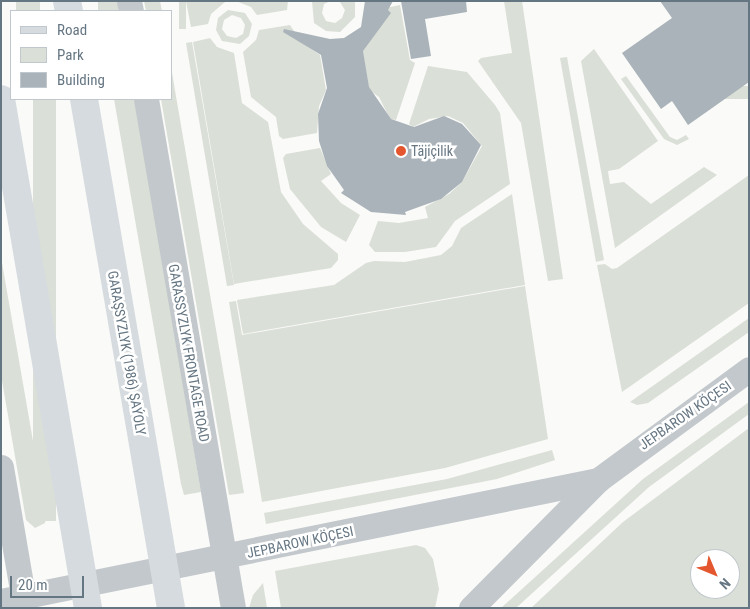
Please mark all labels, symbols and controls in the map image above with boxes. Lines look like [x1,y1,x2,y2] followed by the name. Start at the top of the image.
[10,10,172,100] legend
[57,21,87,39] text: Road
[57,46,84,64] text: Park
[57,71,105,89] text: Building
[411,143,453,159] place label: Täjiçilik
[395,145,407,157] marker: Täjiçilik
[165,263,213,443] street label: GARASSYZLYK FRONTAGE ROAD
[104,270,150,436] street label: GARAŞSYZLYK (1986) ŞAÝOLY
[636,377,734,453] street label: JEPBAROW KÖÇESI
[245,523,355,561] street label: JEPBAROW KÖÇESI
[690,549,740,599] north arrow
[12,566,86,598] scale bar
[716,575,734,593] text: N
[18,576,48,594] text: 20 m

